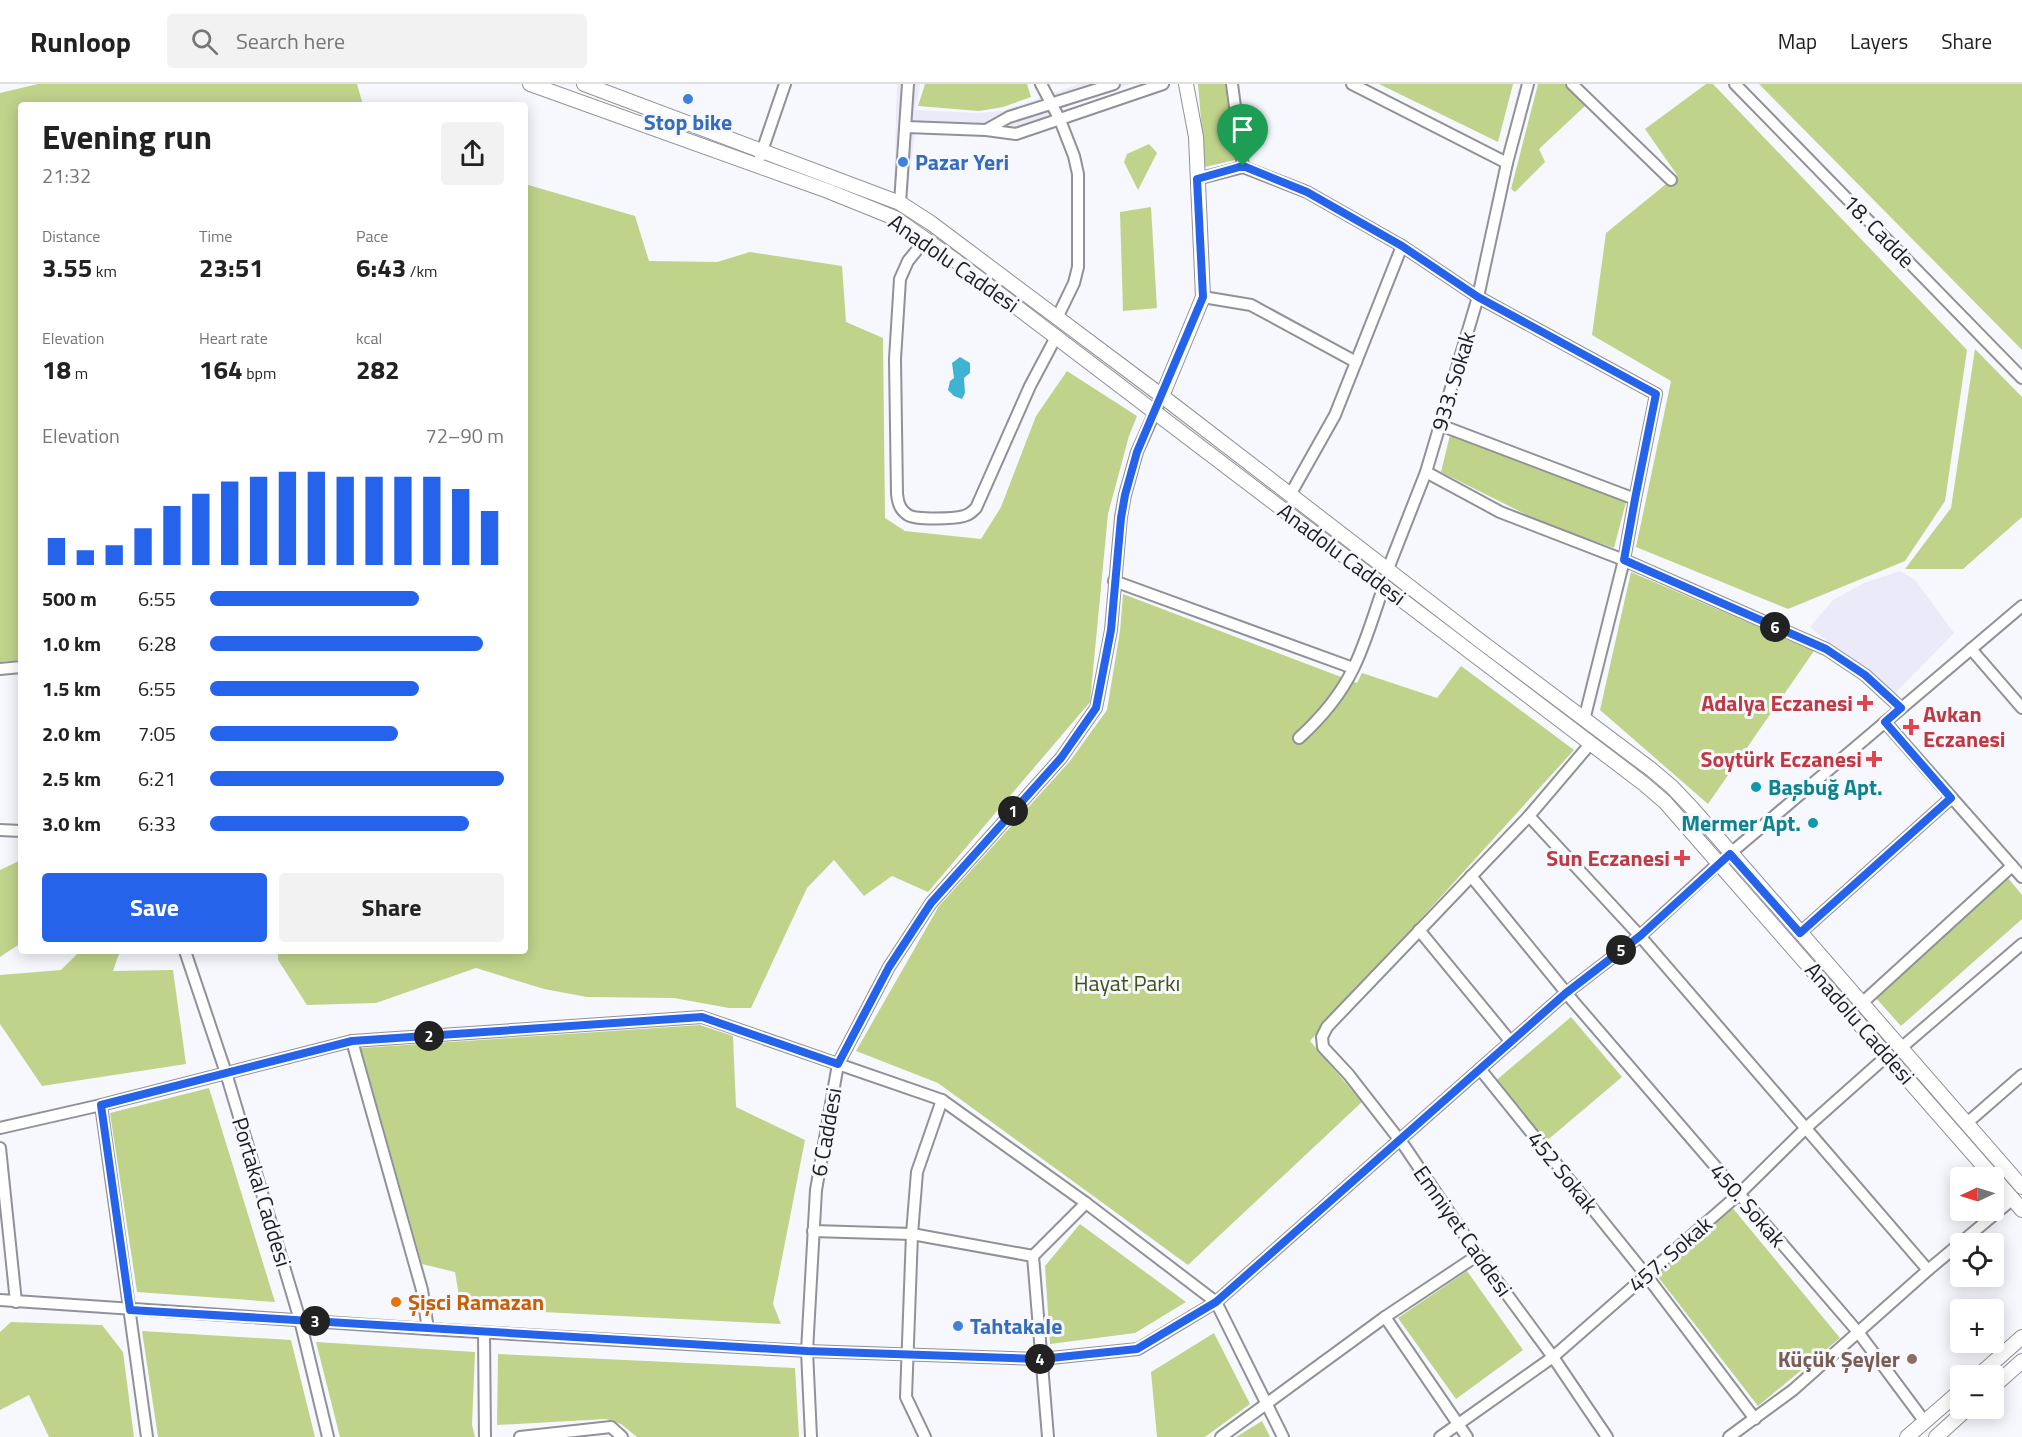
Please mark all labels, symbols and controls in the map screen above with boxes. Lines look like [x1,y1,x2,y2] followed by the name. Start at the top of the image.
[167,14,587,68] search box
[30,20,131,63] text: Runloop
[236,24,345,58] text: Search here
[188,25,221,58] icon: search
[1778,25,1817,57] text: Map
[1850,25,1908,57] text: Layers
[1941,25,1992,57] text: Share
[681,92,695,106] marker: Stop bike
[1217,104,1268,166] pin
[644,105,732,139] place label: Stop bike
[42,112,212,162] text: Evening run
[1226,113,1259,146] icon: arrive
[441,122,504,185] button: share
[915,145,1009,179] place label: Pazar Yeri
[896,155,910,169] marker: Pazar Yeri
[42,160,91,191] text: 21:32
[1835,186,1923,276] street label: 18. Cadde
[881,205,1027,321] street label: Anadolu Caddesi
[42,224,100,248] text: Distance
[199,224,232,248] text: Time
[356,224,388,248] text: Pace
[42,248,92,287] text: 3.55
[199,248,264,287] text: 23:51
[356,248,406,287] text: 6:43
[92,259,117,283] text: km
[406,259,438,283] text: /km
[42,326,104,350] text: Elevation
[199,326,268,350] text: Heart rate
[356,326,382,350] text: kcal
[1422,327,1484,435] street label: 933. Sokak
[42,350,71,389] text: 18
[199,350,243,389] text: 164
[356,350,400,389] text: 282
[71,361,88,385] text: m
[243,361,276,385] text: bpm
[42,420,120,451] text: Elevation
[425,420,504,451] text: 72–90 m
[1271,494,1413,614] street label: Anadolu Caddesi
[42,583,97,614] text: 500 m
[138,583,176,614] text: 6:55
[1760,612,1790,642] pin: 6
[1771,615,1779,639] text: 6
[42,628,101,659] text: 1.0 km
[138,628,176,659] text: 6:28
[42,673,101,704] text: 1.5 km
[138,673,176,704] text: 6:55
[1701,686,1853,720] place label: Adalya Eczanesi
[1858,696,1872,710] marker: Adalya Eczanesi
[1923,697,2006,756] place label: Avkan Eczanesi
[42,718,101,749] text: 2.0 km
[138,718,176,749] text: 7:05
[1904,720,1918,734] marker: Avkan Eczanesi
[1700,742,1862,776] place label: Soytürk Eczanesi
[1867,752,1881,766] marker: Soytürk Eczanesi
[42,763,101,794] text: 2.5 km
[138,763,176,794] text: 6:21
[1768,770,1883,804] place label: Başbuğ Apt.
[1749,780,1763,794] marker: Başbuğ Apt.
[998,796,1028,826] pin: 1
[1009,799,1017,823] text: 1
[1681,806,1801,840] place label: Mermer Apt.
[42,808,101,839] text: 3.0 km
[138,808,176,839] text: 6:33
[1806,816,1820,830] marker: Mermer Apt.
[1546,841,1670,875] place label: Sun Eczanesi
[1675,851,1689,865] marker: Sun Eczanesi
[42,873,267,942] button: Save
[279,873,504,942] button: Share
[1606,935,1636,965] pin: 5
[1617,938,1625,962] text: 5
[1797,954,1923,1092] street label: Anadolu Caddesi
[1074,966,1180,1000] park label: Hayat Parkı
[414,1021,444,1051] pin: 2
[425,1024,433,1048] text: 2
[801,1085,851,1179] street label: 6 Caddesi
[223,1113,301,1271] street label: Portakal Caddesi
[1519,1123,1607,1221] street label: 452 Sokak
[1702,1155,1795,1255] street label: 450. Sokak
[1405,1158,1521,1304] street label: Emniyet Caddesi
[1950,1167,2004,1221] north arrow
[1950,1167,2004,1419] map controls
[1620,1207,1720,1300] street label: 457. Sokak
[1950,1233,2004,1287] button: locate
[408,1285,544,1319] place label: Şişci Ramazan
[389,1295,403,1309] marker: Şişci Ramazan
[1950,1299,2004,1353] button: +
[300,1306,330,1336] pin: 3
[311,1309,319,1333] text: 3
[970,1309,1062,1343] place label: Tahtakale
[951,1319,965,1333] marker: Tahtakale
[1778,1342,1900,1376] place label: Küçük Şeyler
[1025,1344,1055,1374] pin: 4
[1036,1347,1044,1371] text: 4
[1905,1352,1919,1366] marker: Küçük Şeyler
[1950,1365,2004,1419] button: −

